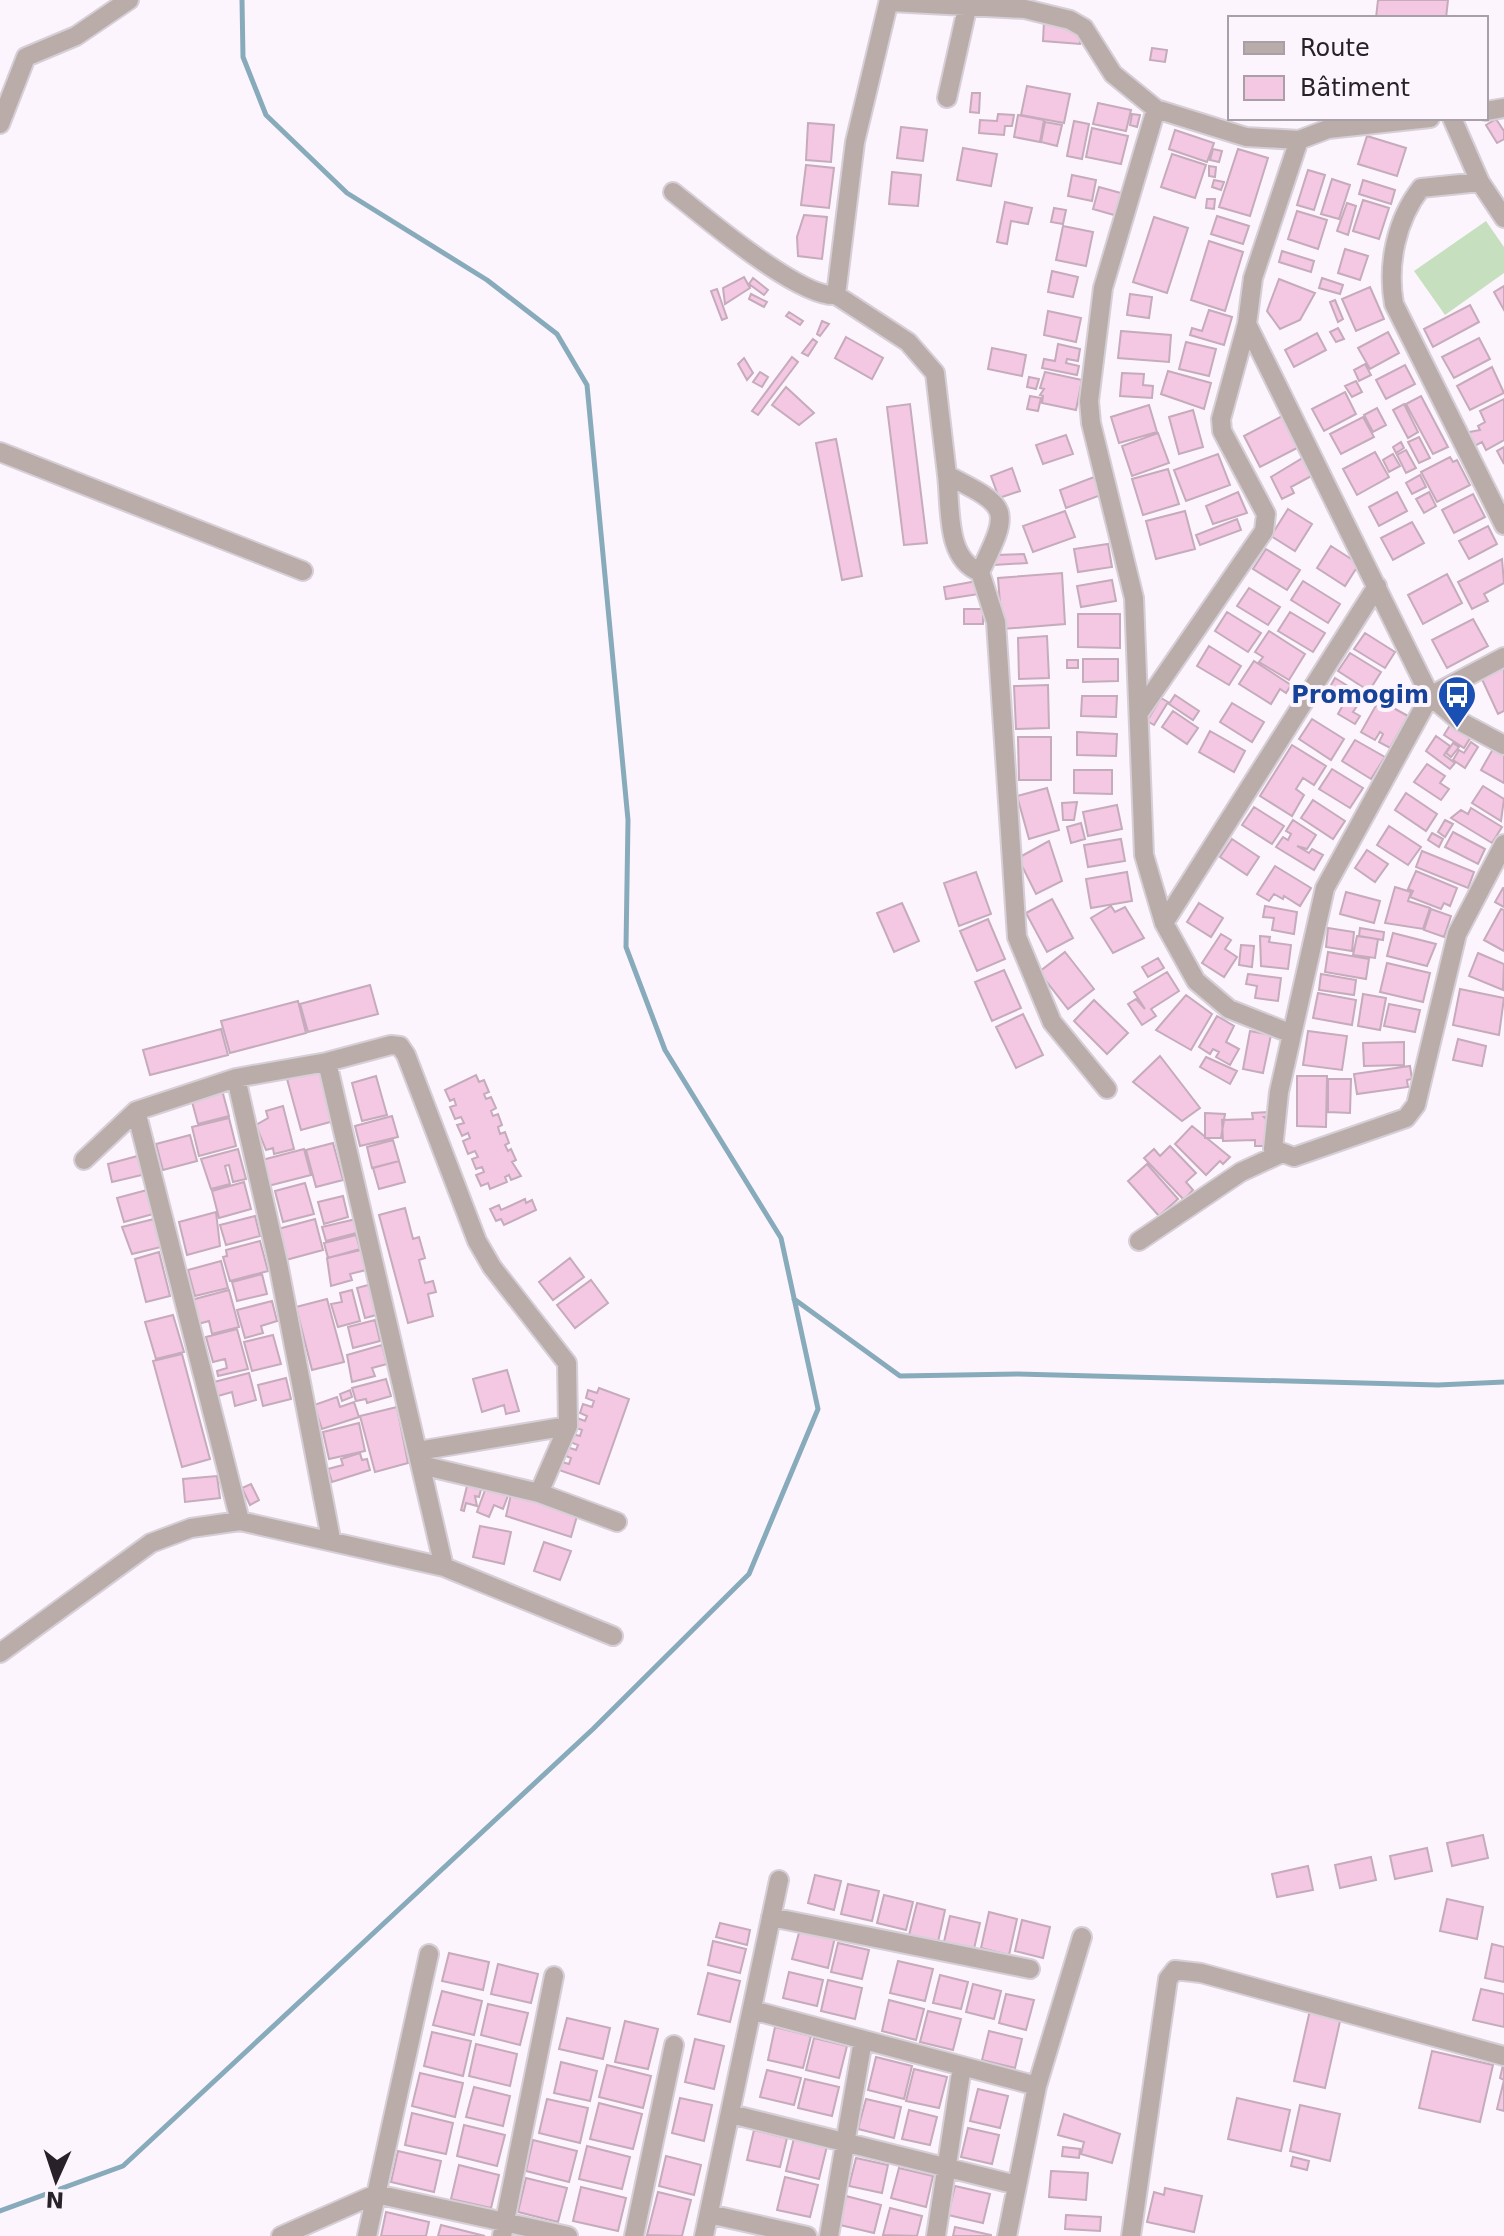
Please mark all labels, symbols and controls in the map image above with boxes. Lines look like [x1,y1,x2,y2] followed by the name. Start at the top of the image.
[1228,16,1488,120] legend
[1300,34,1370,62] text: Route
[1300,74,1410,102] text: Bâtiment
[1436,674,1478,729] bus stop icon: Promogim
[1291,681,1429,709] place label: Promogim
[16,2140,96,2220] north arrow
[45,2187,65,2212] text: N

